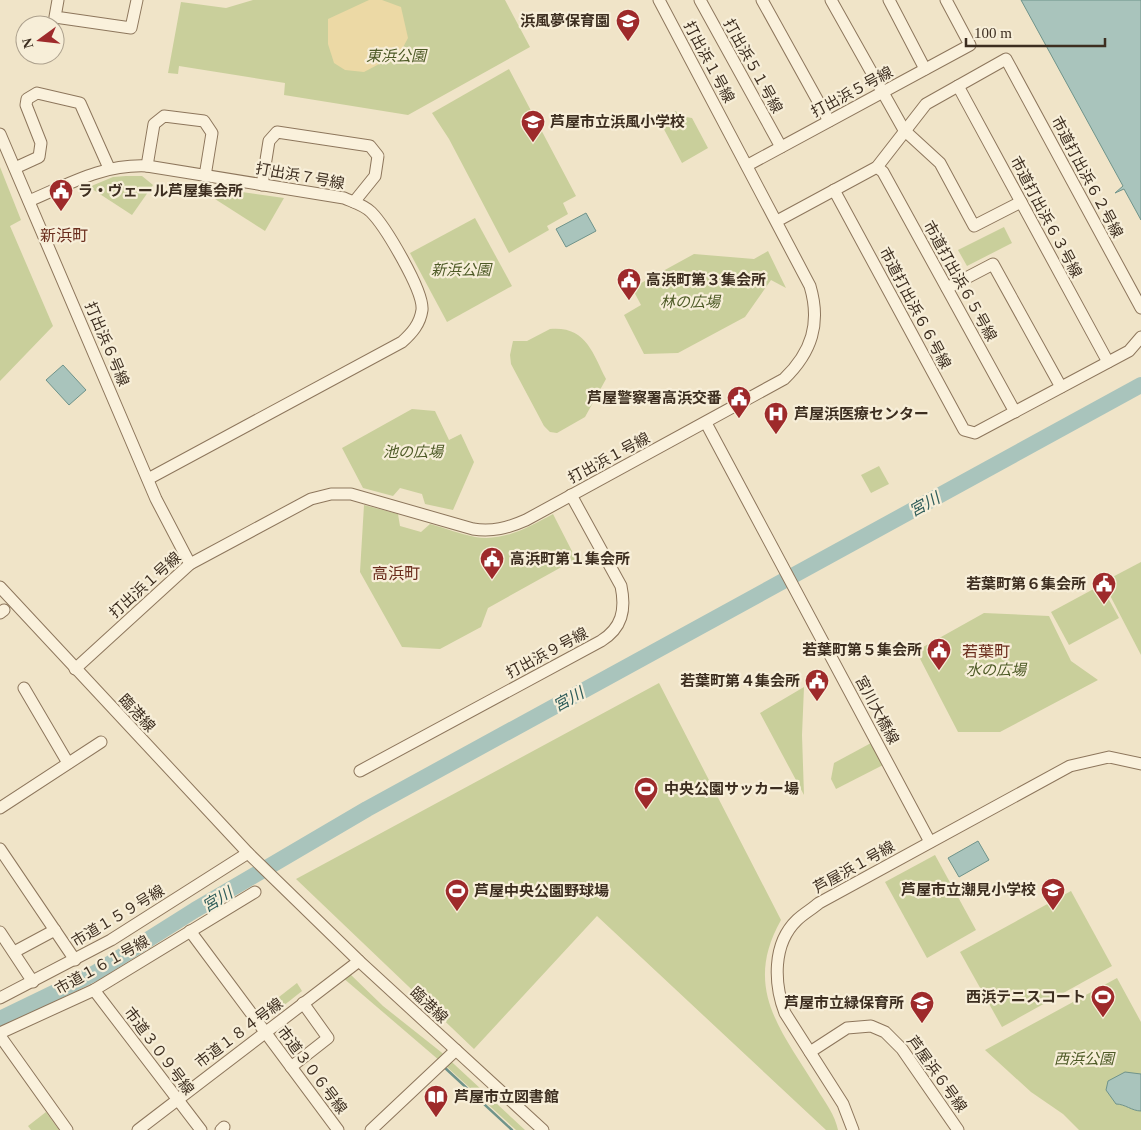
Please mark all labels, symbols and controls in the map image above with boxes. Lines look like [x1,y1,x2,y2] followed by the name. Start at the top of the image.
[615,8,641,42] school or university icon: 浜風夢保育園
[520,13,610,29] place label: 浜風夢保育園
[15,15,65,65] north arrow
[966,15,1105,47] scale bar
[721,16,785,116] street label: 打出浜５１号線
[681,19,737,105] street label: 打出浜１号線
[974,25,1012,41] text: 100 m
[19,36,36,50] text: N
[366,48,428,64] park label: 東浜公園
[809,64,895,120] street label: 打出浜５号線
[520,109,546,143] school or university icon: 芦屋市立浜風小学校
[550,114,685,130] place label: 芦屋市立浜風小学校
[1048,114,1126,240] street label: 市道打出浜６２号線
[1007,154,1085,280] street label: 市道打出浜６３号線
[254,160,346,192] street label: 打出浜７号線
[48,178,74,212] public building icon: ラ・ヴェール芦屋集会所
[78,183,243,199] place label: ラ・ヴェール芦屋集会所
[920,218,1000,344] street label: 市道打出浜６５号線
[40,227,88,244] district label: 新浜町
[876,245,954,371] street label: 市道打出浜６６号線
[431,262,493,278] park label: 新浜公園
[616,267,642,301] public building icon: 高浜町第３集会所
[646,272,766,288] place label: 高浜町第３集会所
[660,294,722,310] park label: 林の広場
[82,299,132,389] street label: 打出浜６号線
[726,385,752,419] public building icon: 芦屋警察署高浜交番
[587,390,722,406] place label: 芦屋警察署高浜交番
[763,401,789,435] hospital icon: 芦屋浜医療センター
[794,406,929,422] place label: 芦屋浜医療センター
[566,430,652,486] street label: 打出浜１号線
[383,444,445,460] park label: 池の広場
[906,488,944,520] water label: 宮川
[479,546,505,580] public building icon: 高浜町第１集会所
[106,549,184,621] street label: 打出浜１号線
[510,551,630,567] place label: 高浜町第１集会所
[372,565,420,582] district label: 高浜町
[1091,571,1117,605] public building icon: 若葉町第６集会所
[966,576,1086,592] place label: 若葉町第６集会所
[504,625,590,681] street label: 打出浜９号線
[926,637,952,671] public building icon: 若葉町第５集会所
[802,642,922,658] place label: 若葉町第５集会所
[962,643,1010,660] district label: 若葉町
[966,662,1028,678] park label: 水の広場
[804,668,830,702] public building icon: 若葉町第４集会所
[680,673,800,689] place label: 若葉町第４集会所
[852,673,902,747] street label: 宮川大橋線
[550,683,588,715] water label: 宮川
[116,691,158,735] street label: 臨港線
[633,776,659,810] sports icon: 中央公園サッカー場
[664,781,799,797] place label: 中央公園サッカー場
[811,838,897,896] street label: 芦屋浜１号線
[1040,877,1066,911] school or university icon: 芦屋市立潮見小学校
[444,878,470,912] sports icon: 芦屋中央公園野球場
[69,882,167,950] street label: 市道１５９号線
[901,882,1036,898] place label: 芦屋市立潮見小学校
[199,883,237,915] water label: 宮川
[474,883,609,899] place label: 芦屋中央公園野球場
[52,933,152,997] street label: 市道１６１号線
[407,984,451,1026] street label: 臨港線
[1090,984,1116,1018] sports icon: 西浜テニスコート
[966,989,1086,1005] place label: 西浜テニスコート
[909,990,935,1024] school or university icon: 芦屋市立緑保育所
[192,995,286,1071] street label: 市道１８４号線
[784,995,904,1011] place label: 芦屋市立緑保育所
[121,1004,197,1098] street label: 市道３０９号線
[274,1023,350,1117] street label: 市道３０６号線
[904,1033,970,1115] street label: 芦屋浜６号線
[1054,1051,1116,1067] park label: 西浜公園
[423,1084,449,1118] library icon: 芦屋市立図書館
[454,1089,559,1105] place label: 芦屋市立図書館

